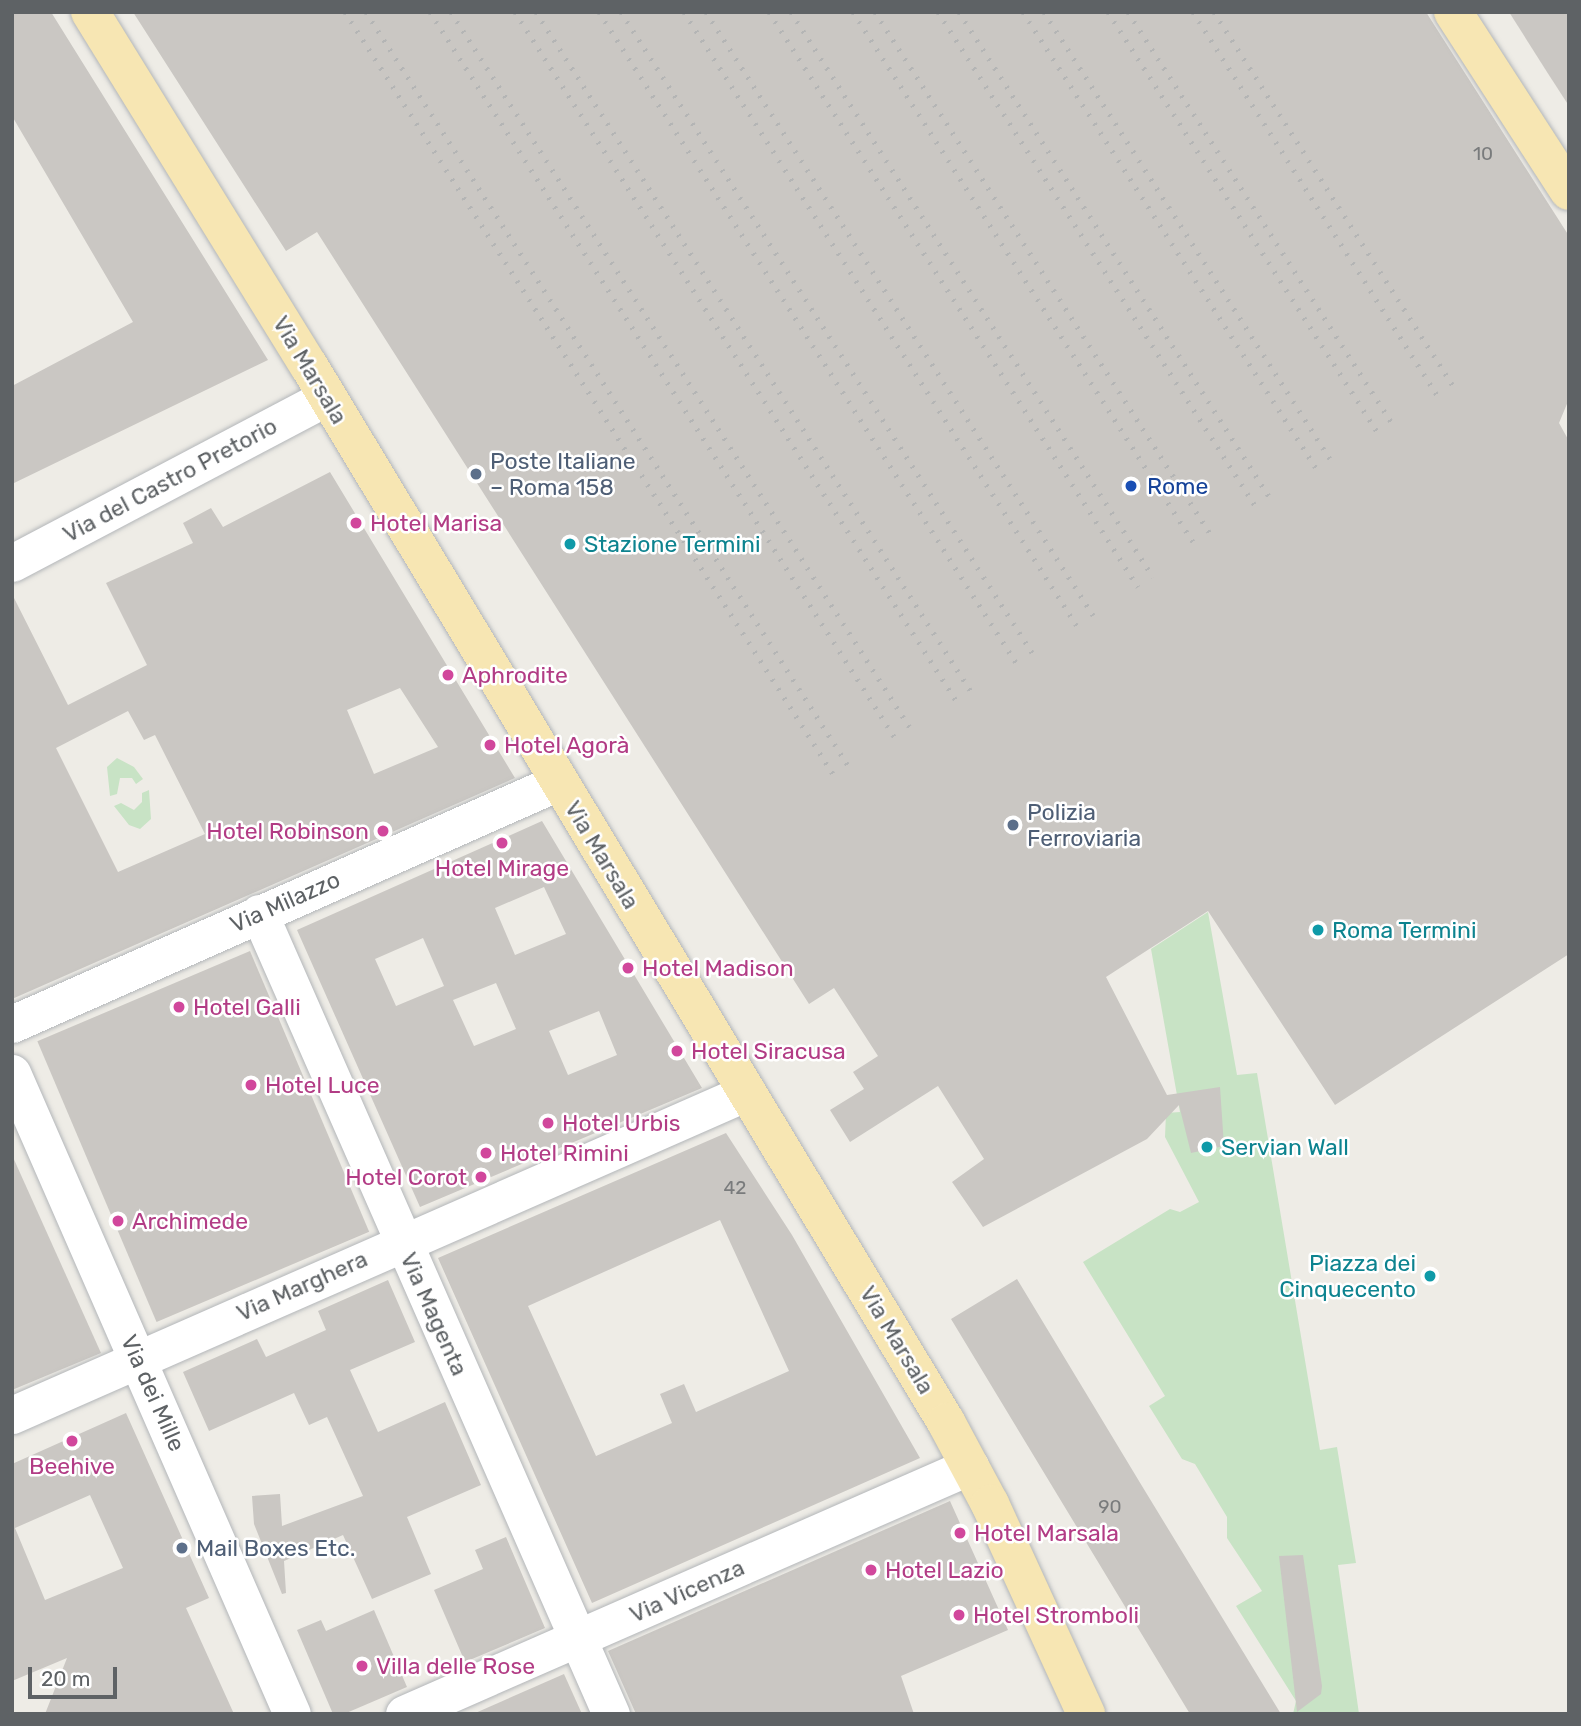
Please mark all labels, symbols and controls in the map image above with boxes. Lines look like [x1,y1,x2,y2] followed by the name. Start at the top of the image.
[1473,143,1493,165] house number: 10
[267,311,353,429] street label: Via Marsala
[58,412,282,548] street label: Via del Castro Pretorio
[490,447,636,501] place label: Poste Italiane – Roma 158
[468,466,484,482] marker: Poste Italiane – Roma 158
[1147,472,1208,500] place label: Rome
[1121,476,1141,496] marker: Rome
[370,509,502,537] place label: Hotel Marisa
[348,515,364,531] marker: Hotel Marisa
[584,530,761,558] place label: Stazione Termini
[562,536,578,552] marker: Stazione Termini
[462,661,568,689] place label: Aphrodite
[440,667,456,683] marker: Aphrodite
[504,731,630,759] place label: Hotel Agorà
[482,737,498,753] marker: Hotel Agorà
[559,796,645,914] street label: Via Marsala
[1027,798,1141,852] place label: Polizia Ferroviaria
[206,817,369,845] place label: Hotel Robinson
[1005,817,1021,833] marker: Polizia Ferroviaria
[375,823,391,839] marker: Hotel Robinson
[494,835,510,851] marker: Hotel Mirage
[435,854,569,882] place label: Hotel Mirage
[226,866,344,938] street label: Via Milazzo
[1332,916,1477,944] place label: Roma Termini
[1310,922,1326,938] marker: Roma Termini
[642,954,794,982] place label: Hotel Madison
[620,960,636,976] marker: Hotel Madison
[193,993,301,1021] place label: Hotel Galli
[171,999,187,1015] marker: Hotel Galli
[691,1037,846,1065] place label: Hotel Siracusa
[669,1043,685,1059] marker: Hotel Siracusa
[265,1071,380,1099] place label: Hotel Luce
[243,1077,259,1093] marker: Hotel Luce
[562,1109,680,1137] place label: Hotel Urbis
[540,1115,556,1131] marker: Hotel Urbis
[1221,1133,1349,1161] place label: Servian Wall
[500,1139,629,1167] place label: Hotel Rimini
[1199,1139,1215,1155] marker: Servian Wall
[478,1145,494,1161] marker: Hotel Rimini
[345,1163,467,1191] place label: Hotel Corot
[473,1169,489,1185] marker: Hotel Corot
[724,1177,746,1199] house number: 42
[132,1207,248,1235] place label: Archimede
[110,1213,126,1229] marker: Archimede
[232,1245,372,1327] street label: Via Marghera
[395,1248,473,1380] street label: Via Magenta
[1279,1249,1416,1303] place label: Piazza dei Cinquecento
[1422,1268,1438,1284] marker: Piazza dei Cinquecento
[854,1281,940,1399] street label: Via Marsala
[115,1331,191,1455] street label: Via dei Mille
[64,1433,80,1449] marker: Beehive
[29,1452,115,1480] place label: Beehive
[1098,1496,1122,1518] house number: 90
[974,1519,1119,1547] place label: Hotel Marsala
[952,1525,968,1541] marker: Hotel Marsala
[196,1534,356,1562] place label: Mail Boxes Etc.
[174,1540,190,1556] marker: Mail Boxes Etc.
[625,1553,749,1629] street label: Via Vicenza
[885,1556,1004,1584] place label: Hotel Lazio
[863,1562,879,1578] marker: Hotel Lazio
[973,1601,1139,1629] place label: Hotel Stromboli
[951,1607,967,1623] marker: Hotel Stromboli
[32,1652,121,1696] scale bar
[376,1652,535,1680] place label: Villa delle Rose
[354,1658,370,1674] marker: Villa delle Rose
[41,1666,90,1691] text: 20 m

